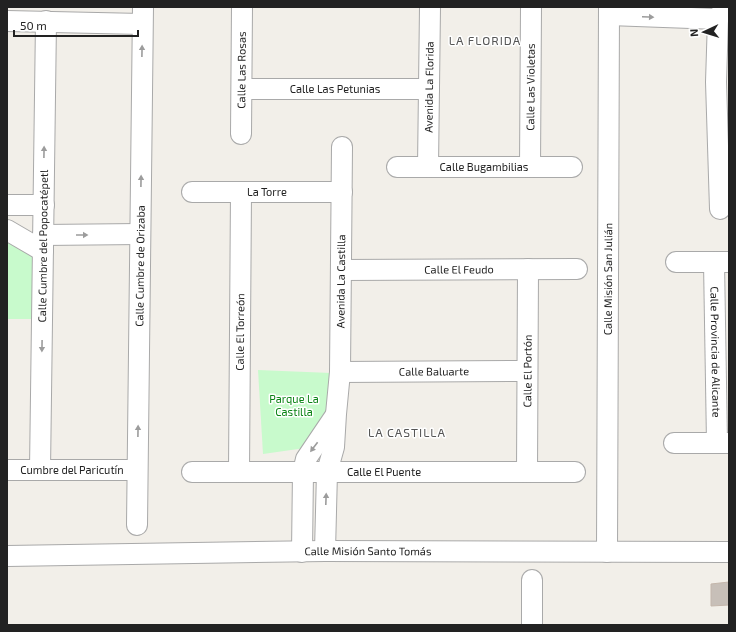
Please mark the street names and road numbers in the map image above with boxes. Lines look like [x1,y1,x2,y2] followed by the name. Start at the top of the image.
[234,31,248,109] street label: Calle Las Rosas
[421,41,436,133] street label: Avenida La Florida
[523,43,537,131] street label: Calle Las Violetas
[290,82,381,95] street label: Calle Las Petunias
[440,160,529,173] street label: Calle Bugambilias
[35,169,50,322] street label: Calle Cumbre del Popocatépetl
[247,185,287,198] street label: La Torre
[132,205,147,327] street label: Calle Cumbre de Orizaba
[601,223,614,335] street label: Calle Misión San Julián
[333,234,347,328] street label: Avenida La Castilla
[424,262,494,276] street label: Calle El Feudo
[708,286,724,418] street label: Calle Provincia de Alicante
[233,293,246,371] street label: Calle El Torreón
[520,335,534,407] street label: Calle El Portón
[399,364,469,378] street label: Calle Baluarte
[20,463,124,476] street label: Cumbre del Paricutín
[347,465,421,478] street label: Calle El Puente
[304,544,432,557] street label: Calle Misión Santo Tomás

